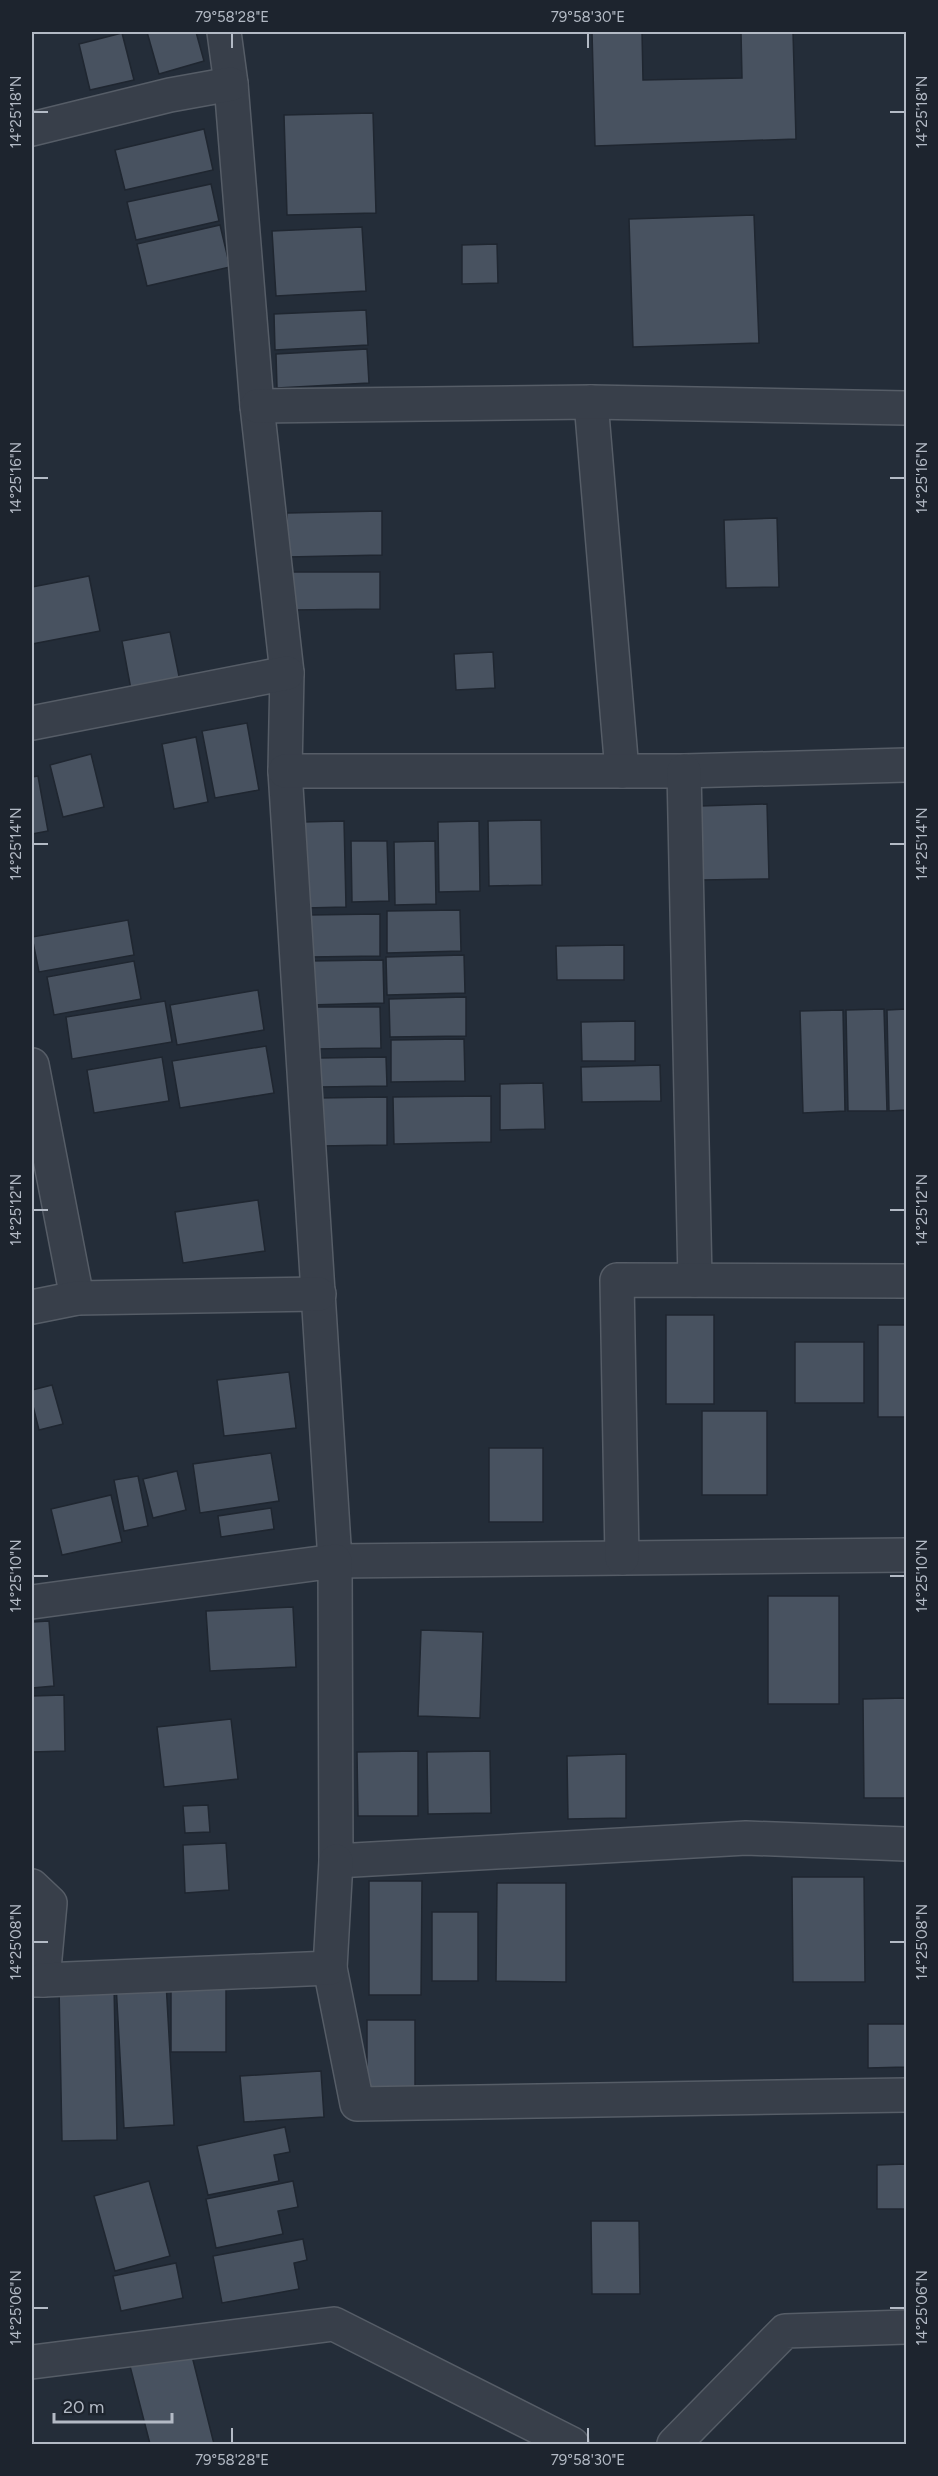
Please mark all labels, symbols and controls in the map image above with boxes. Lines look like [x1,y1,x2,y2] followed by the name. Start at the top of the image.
[195,8,269,26] text: 79°58'28"E
[551,8,625,26] text: 79°58'30"E
[7,76,25,148] text: 14°25'18"N
[913,76,931,148] text: 14°25'18"N
[7,442,25,514] text: 14°25'16"N
[913,442,931,514] text: 14°25'16"N
[7,808,25,880] text: 14°25'14"N
[913,808,931,880] text: 14°25'14"N
[7,1174,25,1246] text: 14°25'12"N
[913,1174,931,1246] text: 14°25'12"N
[7,1539,25,1613] text: 14°25'10"N
[913,1539,931,1613] text: 14°25'10"N
[7,1904,25,1980] text: 14°25'08"N
[913,1904,931,1980] text: 14°25'08"N
[7,2270,25,2346] text: 14°25'06"N
[913,2270,931,2346] text: 14°25'06"N
[54,2386,172,2424] scale bar
[63,2396,104,2418] text: 20 m
[195,2451,269,2469] text: 79°58'28"E
[551,2451,625,2469] text: 79°58'30"E

